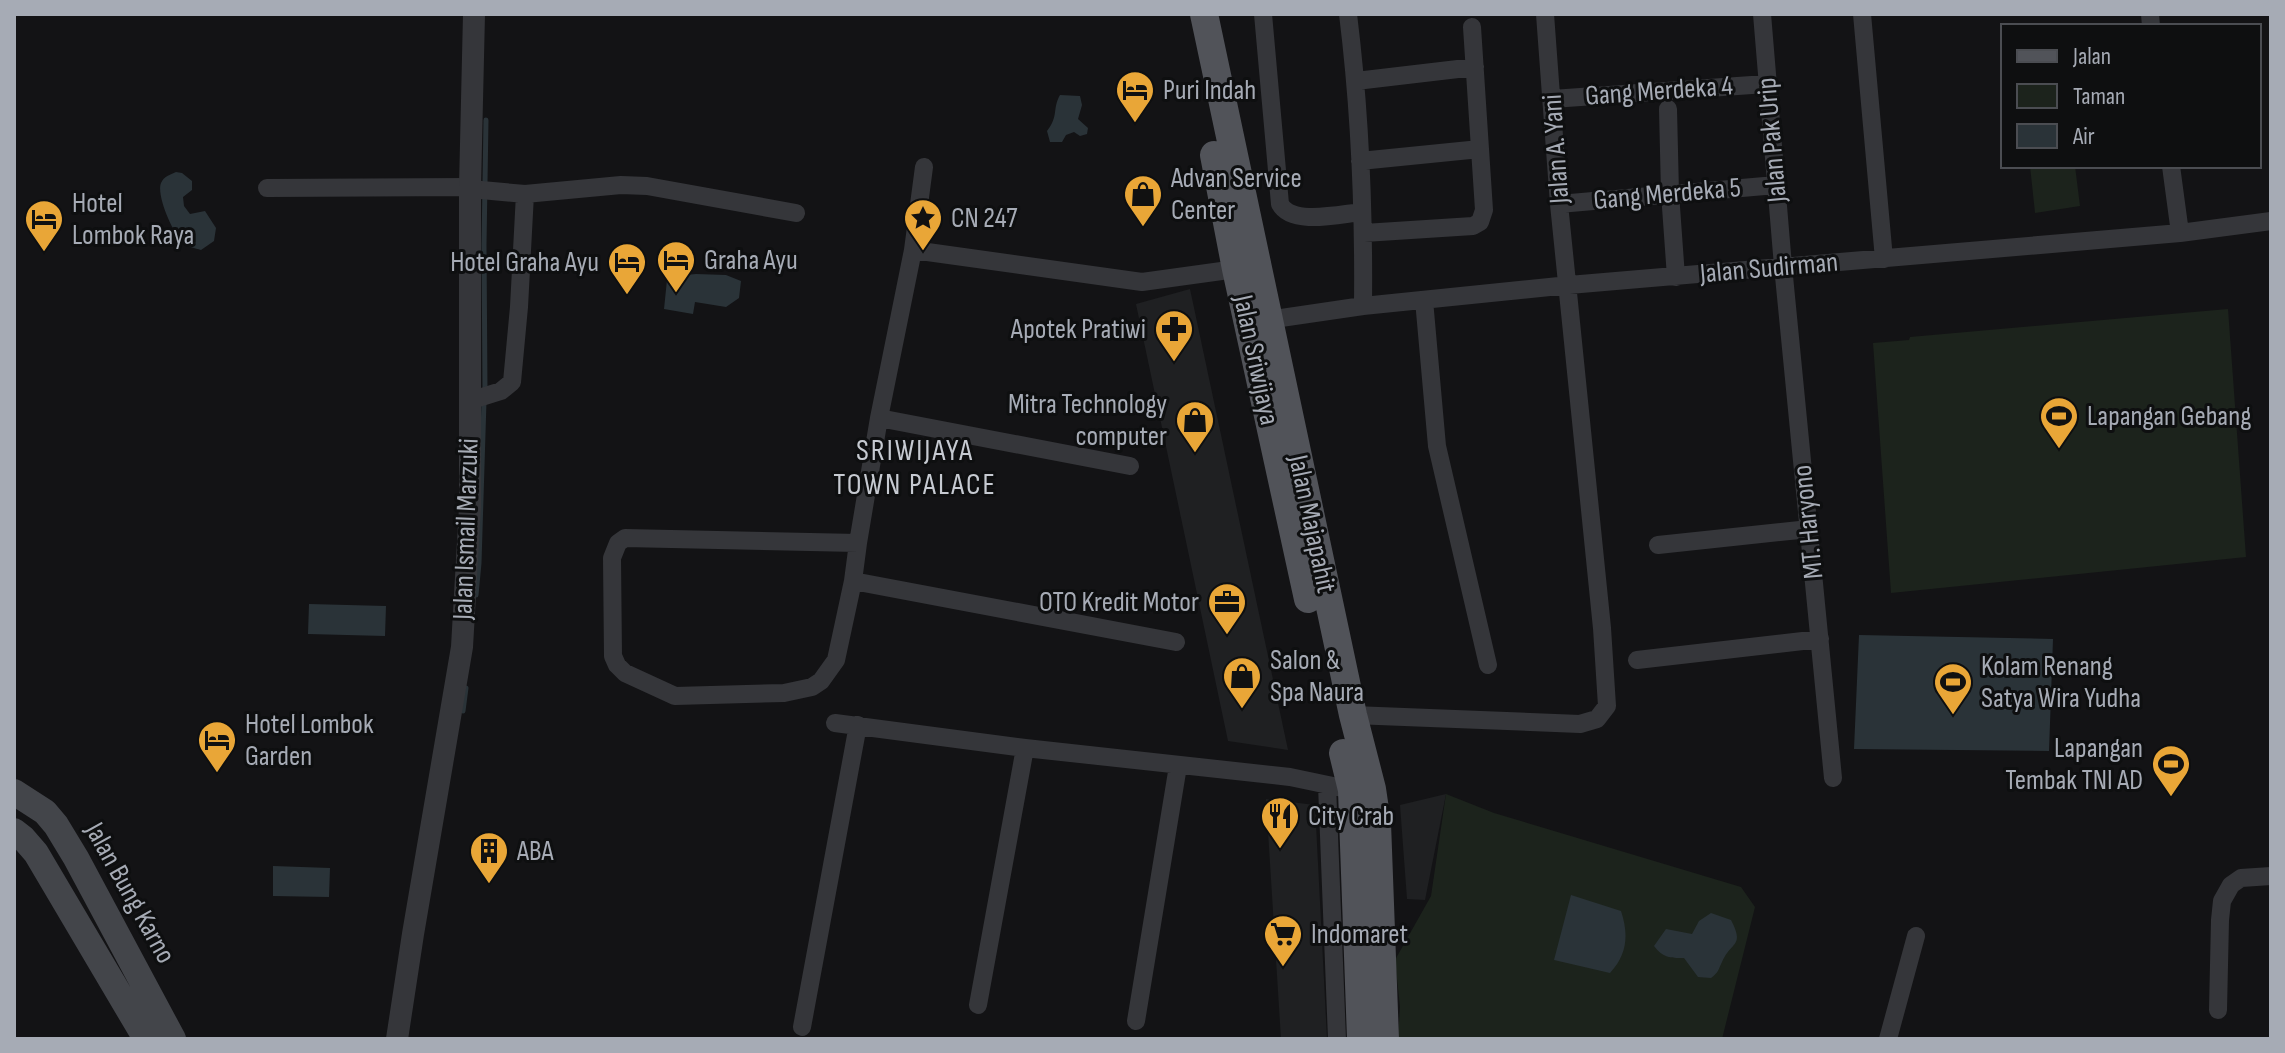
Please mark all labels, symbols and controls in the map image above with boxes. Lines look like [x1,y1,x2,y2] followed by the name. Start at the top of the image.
[2001,24,2261,168] legend
[2072,42,2111,71] text: Jalan
[1114,69,1156,124] hotel icon: Puri Indah
[1584,69,1734,113] street label: Gang Merdeka 4
[1163,74,1256,107] place label: Puri Indah
[1750,76,1794,205] street label: Jalan Pak Urip
[2073,82,2125,111] text: Taman
[1536,93,1576,206] street label: Jalan A. Yani
[2072,122,2095,151] text: Air
[1170,162,1302,227] place label: Advan Service Center
[1592,171,1742,217] street label: Gang Merdeka 5
[1122,173,1164,228] shop icon: Advan Service Center
[72,187,194,252] place label: Hotel Lombok Raya
[902,197,944,252] place icon: CN 247
[23,198,65,253] hotel icon: Hotel Lombok Raya
[951,202,1017,235] place label: CN 247
[655,239,697,294] hotel icon: Graha Ayu
[606,241,648,296] hotel icon: Hotel Graha Ayu
[704,244,798,277] place label: Graha Ayu
[450,246,599,279] place label: Hotel Graha Ayu
[1698,246,1839,291] street label: Jalan Sudirman
[1226,291,1286,428] street label: Jalan Sriwijaya
[1153,308,1195,363] pharmacy icon: Apotek Pratiwi
[1010,313,1146,346] place label: Apotek Pratiwi
[1008,388,1167,453] place label: Mitra Technology computer
[2038,395,2080,450] sports icon: Lapangan Gebang
[1174,399,1216,454] shop icon: Mitra Technology computer
[2087,400,2251,433] place label: Lapangan Gebang
[833,433,997,503] district label: SRIWIJAYA TOWN PALACE
[446,438,486,621] street label: Jalan Ismail Marzuki
[1281,451,1343,596] street label: Jalan Majapahit
[1786,463,1830,581] street label: MT. Haryono
[1206,581,1248,636] office icon: OTO Kredit Motor
[1039,586,1199,619] place label: OTO Kredit Motor
[1270,644,1364,709] place label: Salon & Spa Naura
[1981,650,2141,715] place label: Kolam Renang Satya Wira Yudha
[1221,655,1263,710] shop icon: Salon & Spa Naura
[1932,661,1974,716] sports icon: Kolam Renang Satya Wira Yudha
[245,708,374,773] place label: Hotel Lombok Garden
[196,719,238,774] hotel icon: Hotel Lombok Garden
[2005,732,2143,797] place label: Lapangan Tembak TNI AD
[2150,743,2192,798] sports icon: Lapangan Tembak TNI AD
[1259,795,1301,850] restaurant icon: City Crab
[1308,800,1394,833] place label: City Crab
[77,816,182,969] street label: Jalan Bung Karno
[468,830,510,885] building icon: ABA
[516,835,554,868] place label: ABA
[1262,913,1304,968] supermarket icon: Indomaret
[1311,918,1408,951] place label: Indomaret

